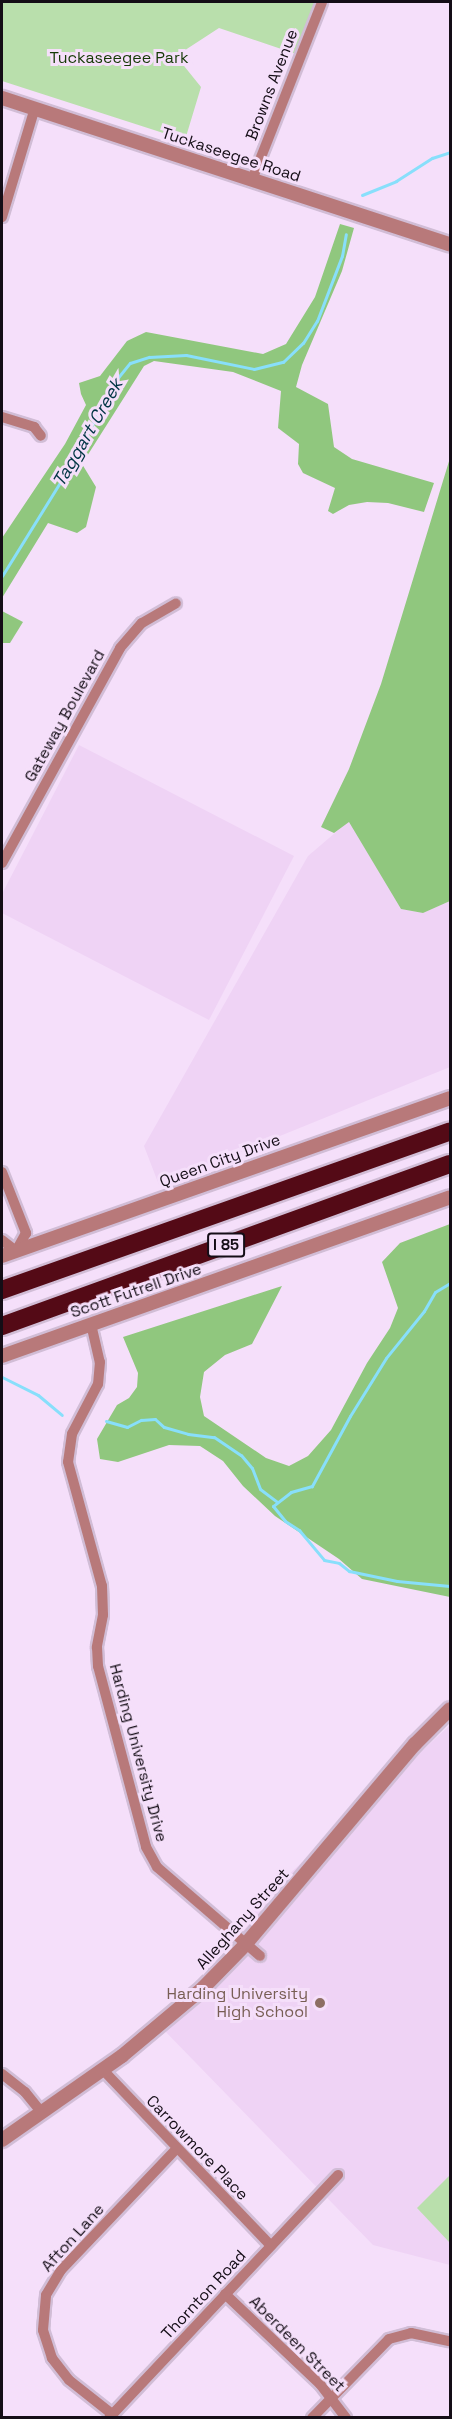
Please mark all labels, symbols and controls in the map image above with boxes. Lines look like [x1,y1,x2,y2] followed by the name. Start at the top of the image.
[242,27,302,143] street label: Browns Avenue
[49,48,189,68] park label: Tuckaseegee Park
[159,123,303,187] street label: Tuckaseegee Road
[48,375,128,491] water label: Taggart Creek
[21,647,109,785] street label: Gateway Boulevard
[157,1130,283,1192] street label: Queen City Drive
[206,1233,246,1257] road number: I 85
[68,1260,204,1322] street label: Scott Futrell Drive
[105,1662,171,1844] street label: Harding University Drive
[193,1865,293,1973] street label: Alleghany Street
[167,1984,308,2022] place label: Harding University High School
[313,1996,327,2010] marker: Harding University High School
[142,2092,252,2204] street label: Carrowmore Place
[38,2200,108,2276] street label: Afton Lane
[158,2246,250,2344] street label: Thornton Road
[245,2292,349,2396] street label: Aberdeen Street

